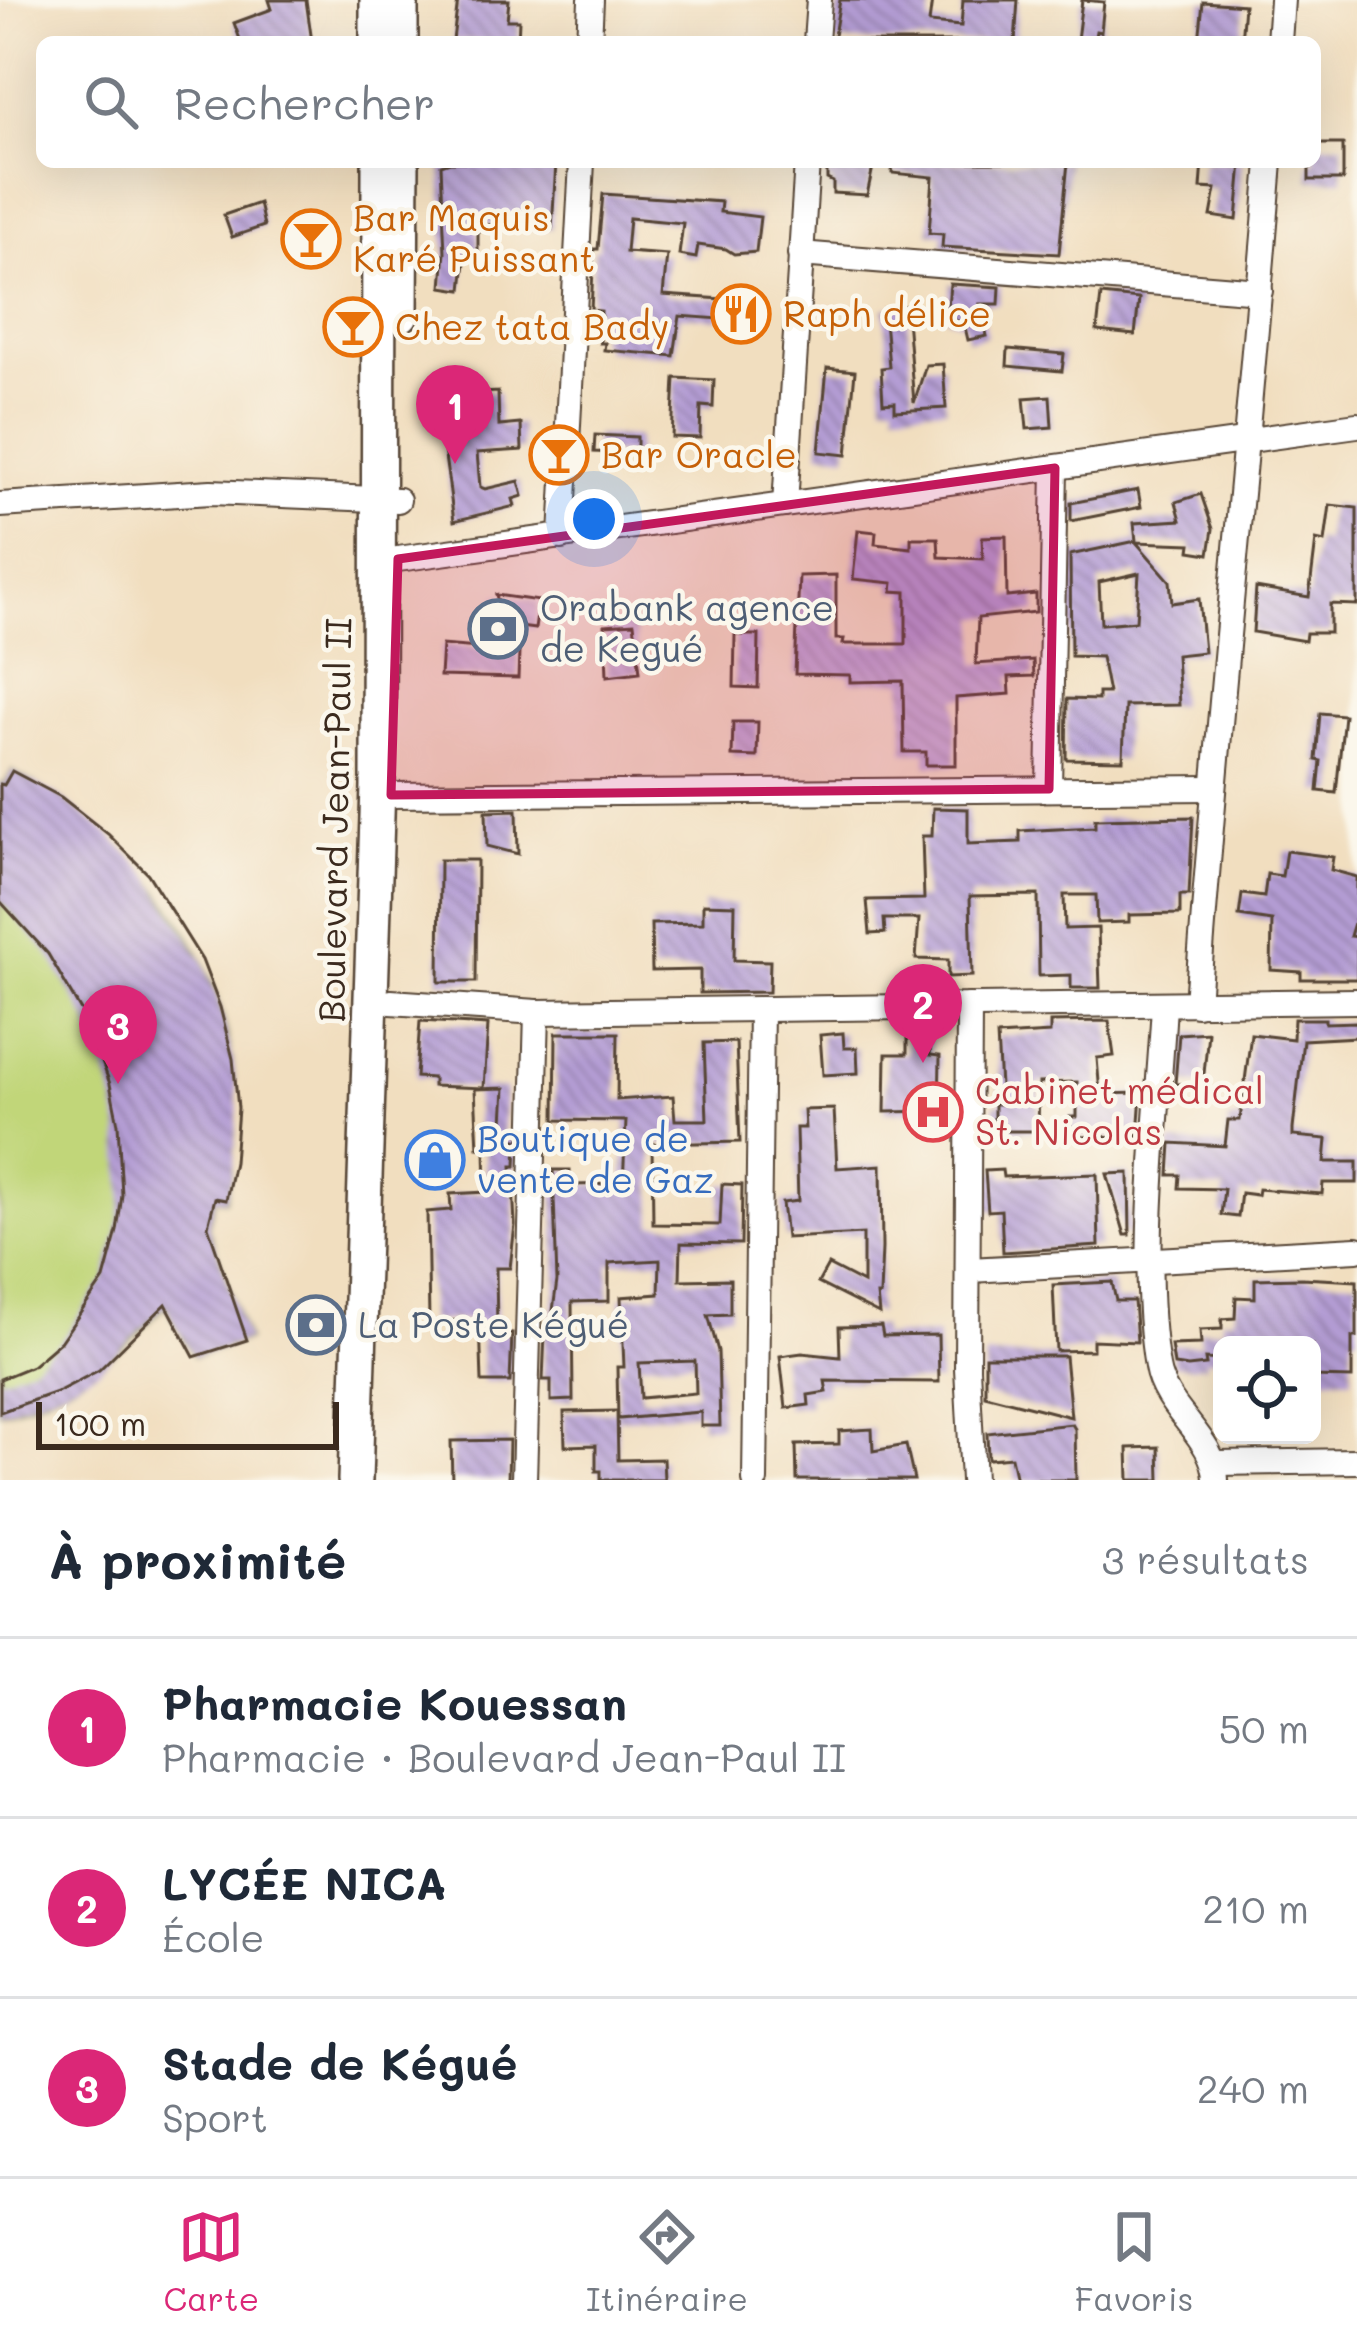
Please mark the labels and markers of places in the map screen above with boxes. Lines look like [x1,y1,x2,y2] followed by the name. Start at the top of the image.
[353,193,595,281] place label: Bar Maquis Karé Puissant
[280,208,342,270] bar icon: Bar Maquis Karé Puissant
[710,283,772,345] restaurant icon: Raph délice
[783,289,991,336] place label: Raph délice
[322,296,384,358] bar icon: Chez tata Bady
[395,302,669,350] place label: Chez tata Bady
[416,365,494,464] pin: 1
[528,424,590,486] bar icon: Bar Oracle
[601,430,797,477] place label: Bar Oracle
[540,583,834,671] place label: Orabank agence de Kegué
[467,598,529,660] bank icon: Orabank agence de Kegué
[884,964,962,1063] pin: 2
[79,985,157,1084] pin: 3
[975,1066,1264,1154] place label: Cabinet médical St. Nicolas
[902,1081,964,1143] hospital icon: Cabinet médical St. Nicolas
[477,1114,714,1202] place label: Boutique de vente de Gaz
[404,1129,466,1191] shop icon: Boutique de vente de Gaz
[285,1294,347,1356] bank icon: La Poste Kégué
[358,1300,629,1347] place label: La Poste Kégué

